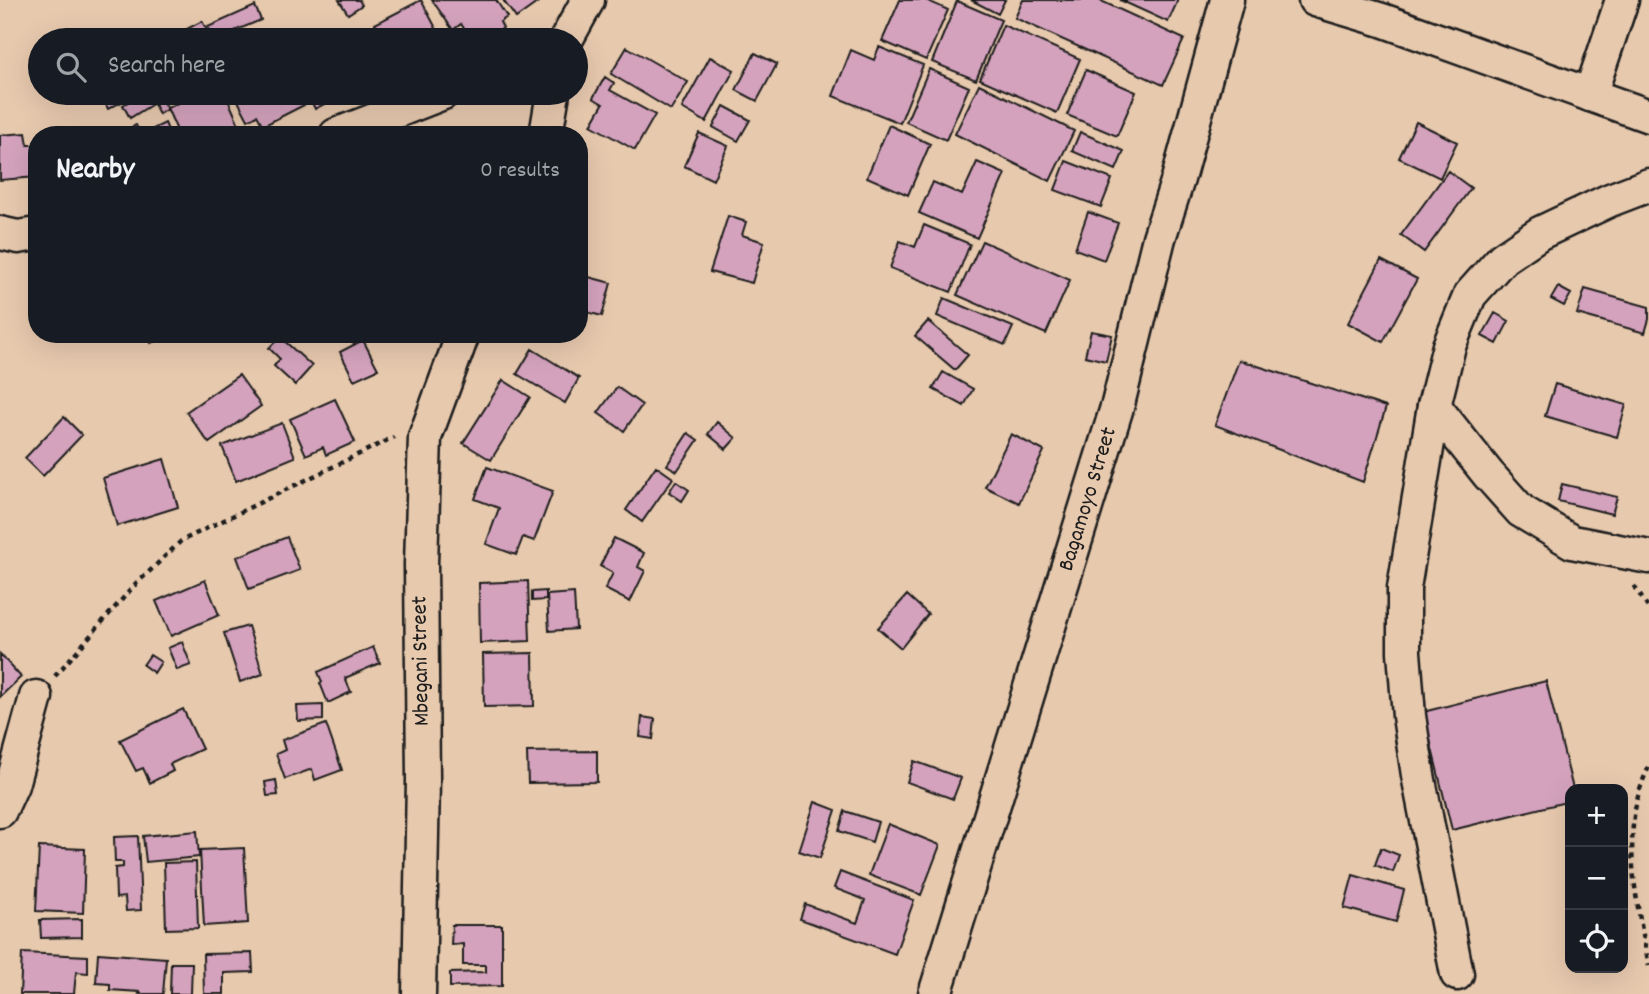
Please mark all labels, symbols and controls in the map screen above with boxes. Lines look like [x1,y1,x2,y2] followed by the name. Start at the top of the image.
[28,28,588,105] search box
[52,48,90,86] icon: search
[108,48,226,85] text: Search here
[56,150,134,193] text: Nearby
[480,155,560,188] text: 0 results
[1051,423,1126,576] street label: Bagamoyo Street
[404,596,440,726] street label: Mbegani Street
[1565,784,1628,973] map controls
[1565,784,1628,847] button: +
[1565,847,1628,910] button: −
[1565,910,1628,973] button: locate

